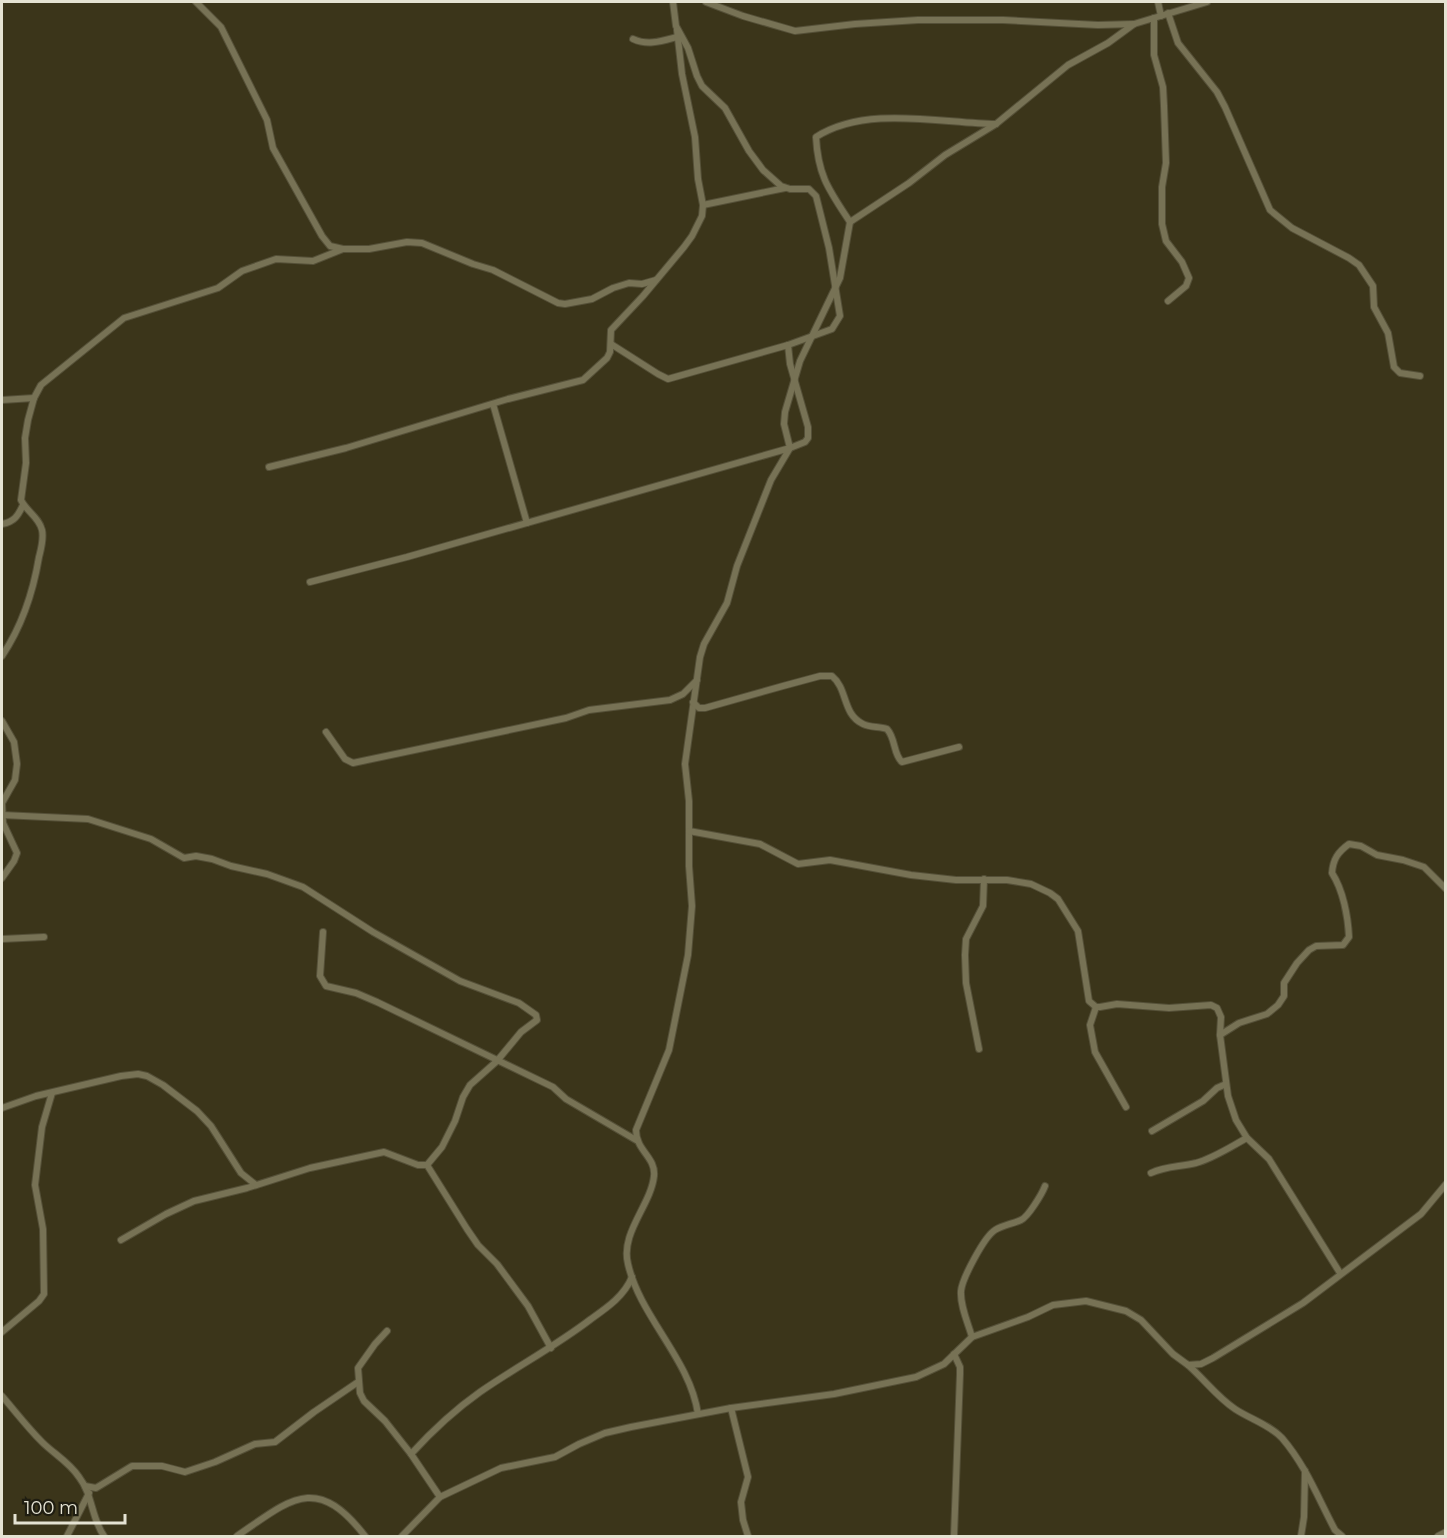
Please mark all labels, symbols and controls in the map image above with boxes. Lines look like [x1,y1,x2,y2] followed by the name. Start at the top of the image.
[15,1487,124,1525] scale bar
[24,1497,78,1519] text: 100 m

